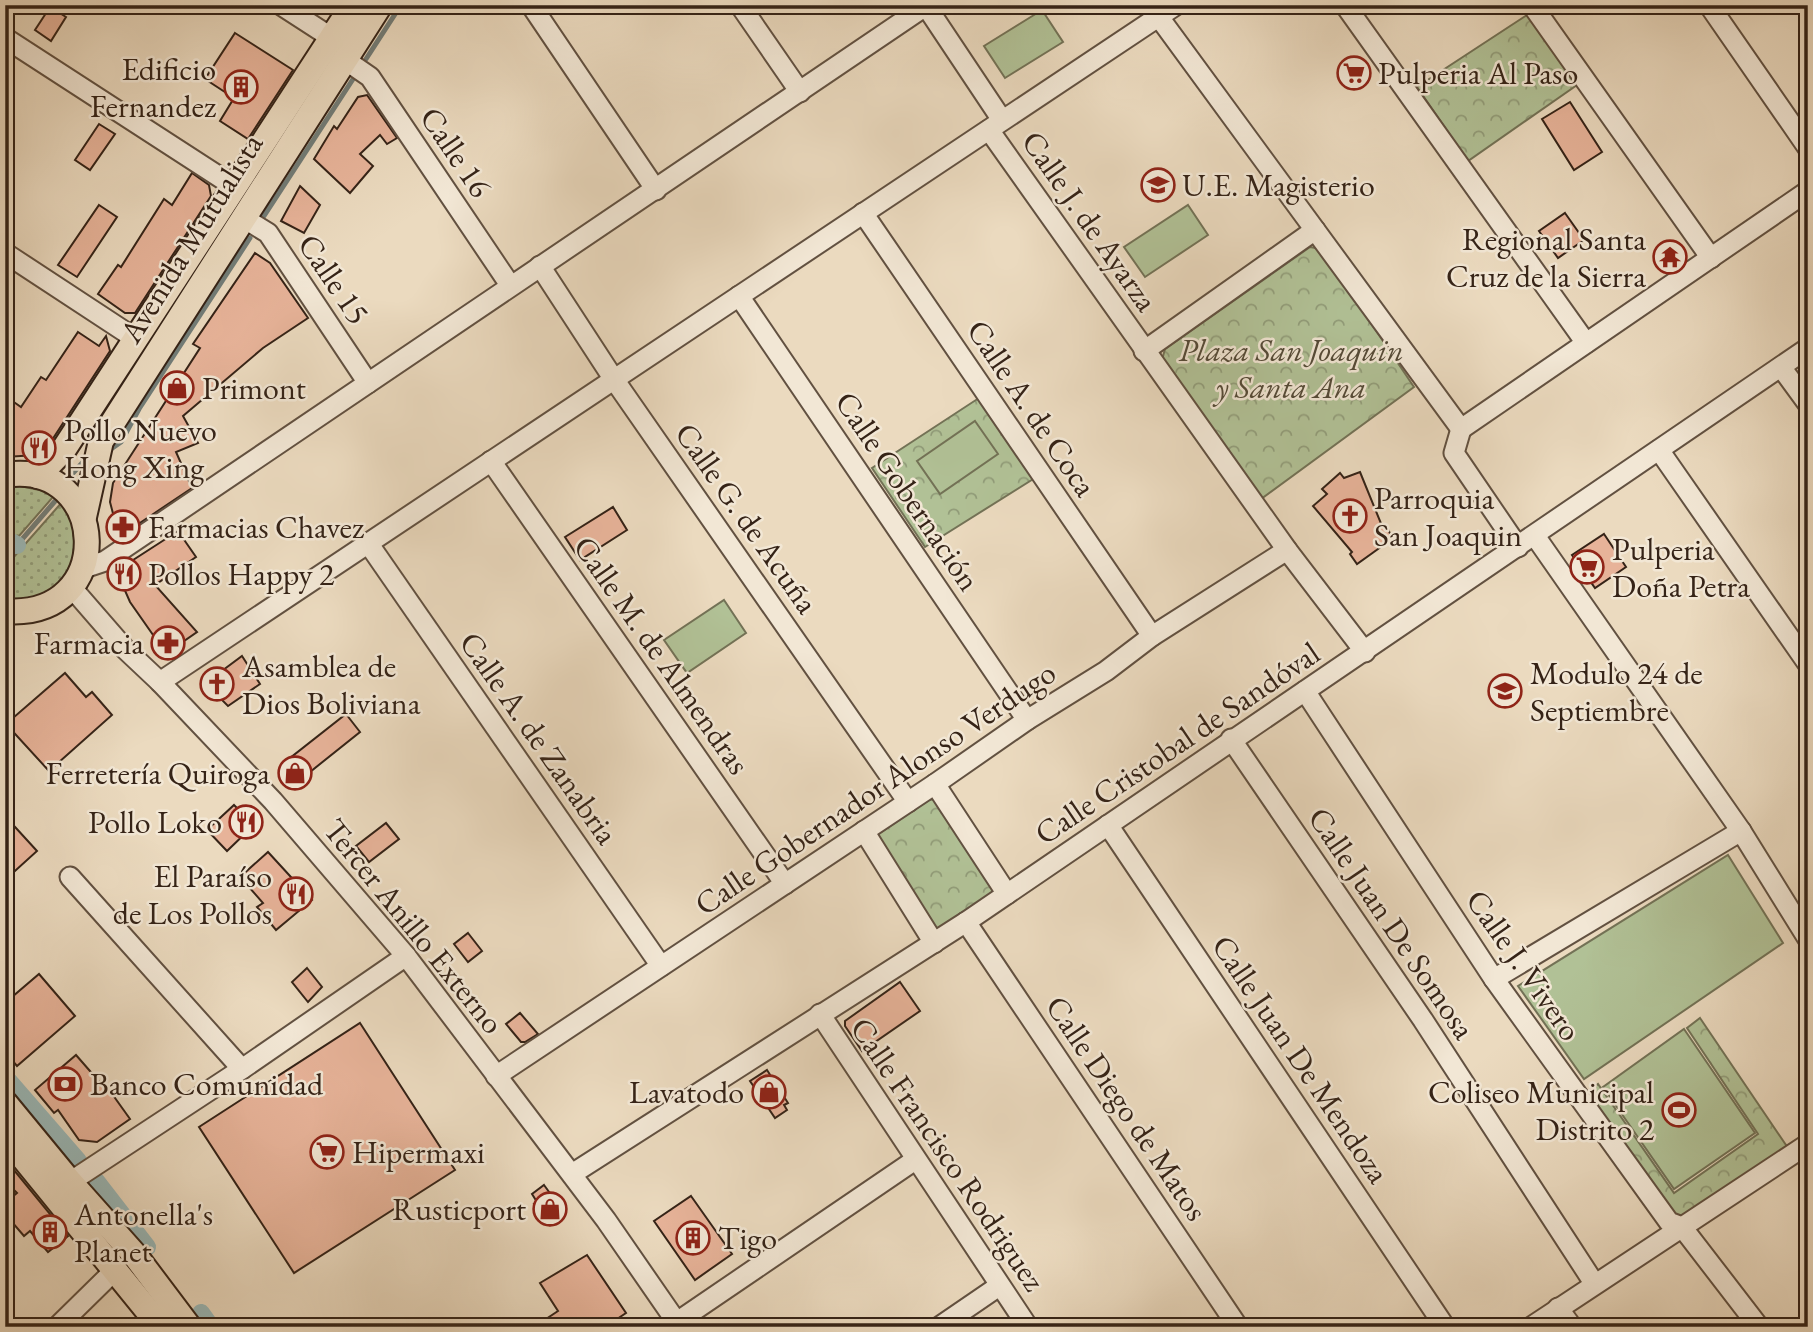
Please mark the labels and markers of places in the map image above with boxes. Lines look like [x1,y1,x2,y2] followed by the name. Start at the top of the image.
[90,48,216,127] place label: Edificio Fernandez
[1378,52,1578,94] place label: Pulperia Al Paso
[1335,54,1373,92] supermarket icon: Pulperia Al Paso
[222,68,260,106] building icon: Edificio Fernandez
[1182,164,1375,206] place label: U.E. Magisterio
[1139,166,1177,204] school or university icon: U.E. Magisterio
[1446,218,1646,297] place label: Regional Santa Cruz de la Sierra
[1651,238,1689,276] temple icon: Regional Santa Cruz de la Sierra
[202,367,306,409] place label: Primont
[158,369,196,407] shop icon: Primont
[64,409,217,488] place label: Pollo Nuevo Hong Xing
[20,429,58,467] restaurant icon: Pollo Nuevo Hong Xing
[1374,477,1522,556] place label: Parroquia San Joaquin
[1331,497,1369,535] church icon: Parroquia San Joaquin
[148,506,364,548] place label: Farmacias Chavez
[104,508,142,546] pharmacy icon: Farmacias Chavez
[1612,528,1750,607] place label: Pulperia Doña Petra
[1568,548,1606,586] supermarket icon: Pulperia Doña Petra
[148,553,335,595] place label: Pollos Happy 2
[105,555,143,593] restaurant icon: Pollos Happy 2
[34,622,144,664] place label: Farmacia
[149,624,187,662] pharmacy icon: Farmacia
[241,645,421,724] place label: Asamblea de Dios Boliviana
[1530,652,1703,731] place label: Modulo 24 de Septiembre
[198,665,236,703] church icon: Asamblea de Dios Boliviana
[1486,672,1524,710] school or university icon: Modulo 24 de Septiembre
[46,752,270,794] place label: Ferretería Quiroga
[276,754,314,792] shop icon: Ferretería Quiroga
[88,801,222,843] place label: Pollo Loko
[227,803,265,841] restaurant icon: Pollo Loko
[113,855,272,934] place label: El Paraíso de Los Pollos
[277,875,315,913] restaurant icon: El Paraíso de Los Pollos
[90,1063,324,1105] place label: Banco Comunidad
[46,1065,84,1103] bank icon: Banco Comunidad
[629,1071,744,1113] place label: Lavatodo
[1428,1071,1655,1150] place label: Coliseo Municipal Distrito 2
[750,1073,788,1111] shop icon: Lavatodo
[1660,1091,1698,1129] sports icon: Coliseo Municipal Distrito 2
[352,1131,485,1173] place label: Hipermaxi
[308,1133,346,1171] supermarket icon: Hipermaxi
[392,1188,526,1230] place label: Rusticport
[531,1190,569,1228] shop icon: Rusticport
[73,1193,213,1272] place label: Antonella's Planet
[31,1213,69,1251] building icon: Antonella's Planet
[718,1217,777,1259] place label: Tigo
[674,1219,712,1257] building icon: Tigo

